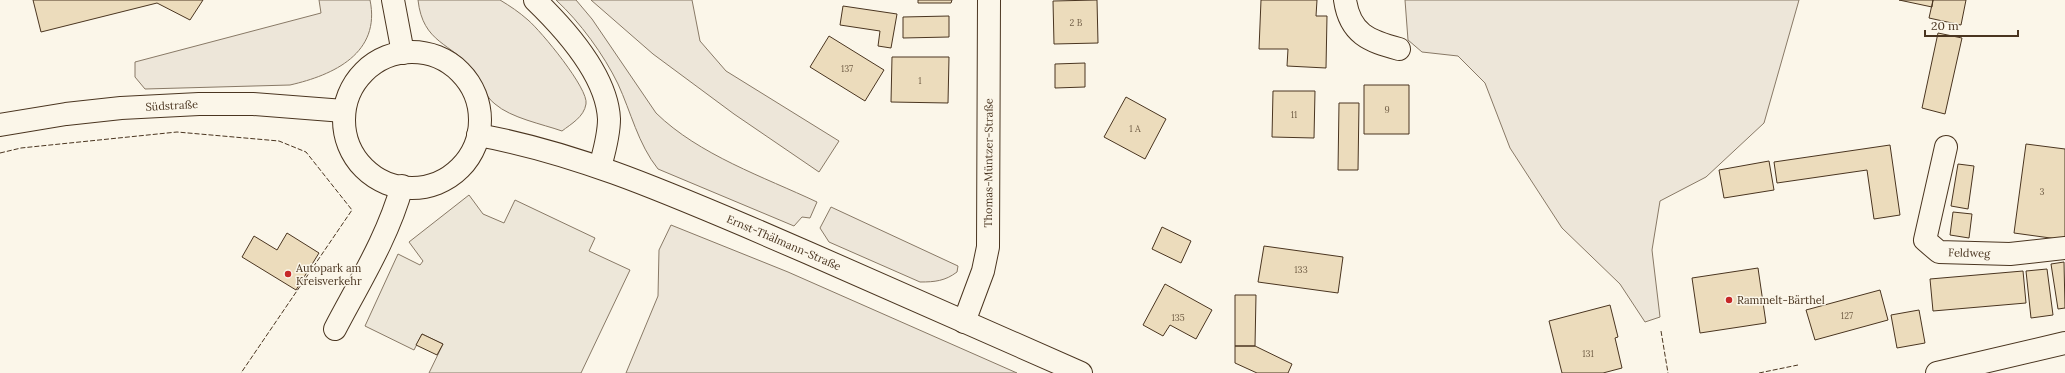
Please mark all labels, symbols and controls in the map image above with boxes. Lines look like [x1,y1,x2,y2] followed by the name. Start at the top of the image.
[1925,12,2018,38] scale bar
[1070,17,1083,28] house number: 2 B
[1931,18,1959,33] text: 20 m
[841,63,853,74] house number: 137
[918,75,922,86] house number: 1
[145,97,198,114] street label: Südstraße
[981,98,996,228] street label: Thomas-Müntzer-Straße
[1384,104,1390,115] house number: 9
[1291,109,1297,120] house number: 11
[1129,123,1141,134] house number: 1 A
[2039,186,2045,197] house number: 3
[725,212,843,273] street label: Ernst-Thälmann-Straße
[1948,245,1991,260] street label: Feldweg
[295,261,362,288] place label: Autopark am Kreisverkehr
[1294,264,1308,275] house number: 133
[283,269,293,279] marker: Autopark am Kreisverkehr
[1737,293,1825,307] place label: Rammelt-Bärthel
[1724,295,1734,305] marker: Rammelt-Bärthel
[1841,310,1853,321] house number: 127
[1171,312,1185,323] house number: 135
[1582,348,1594,359] house number: 131

